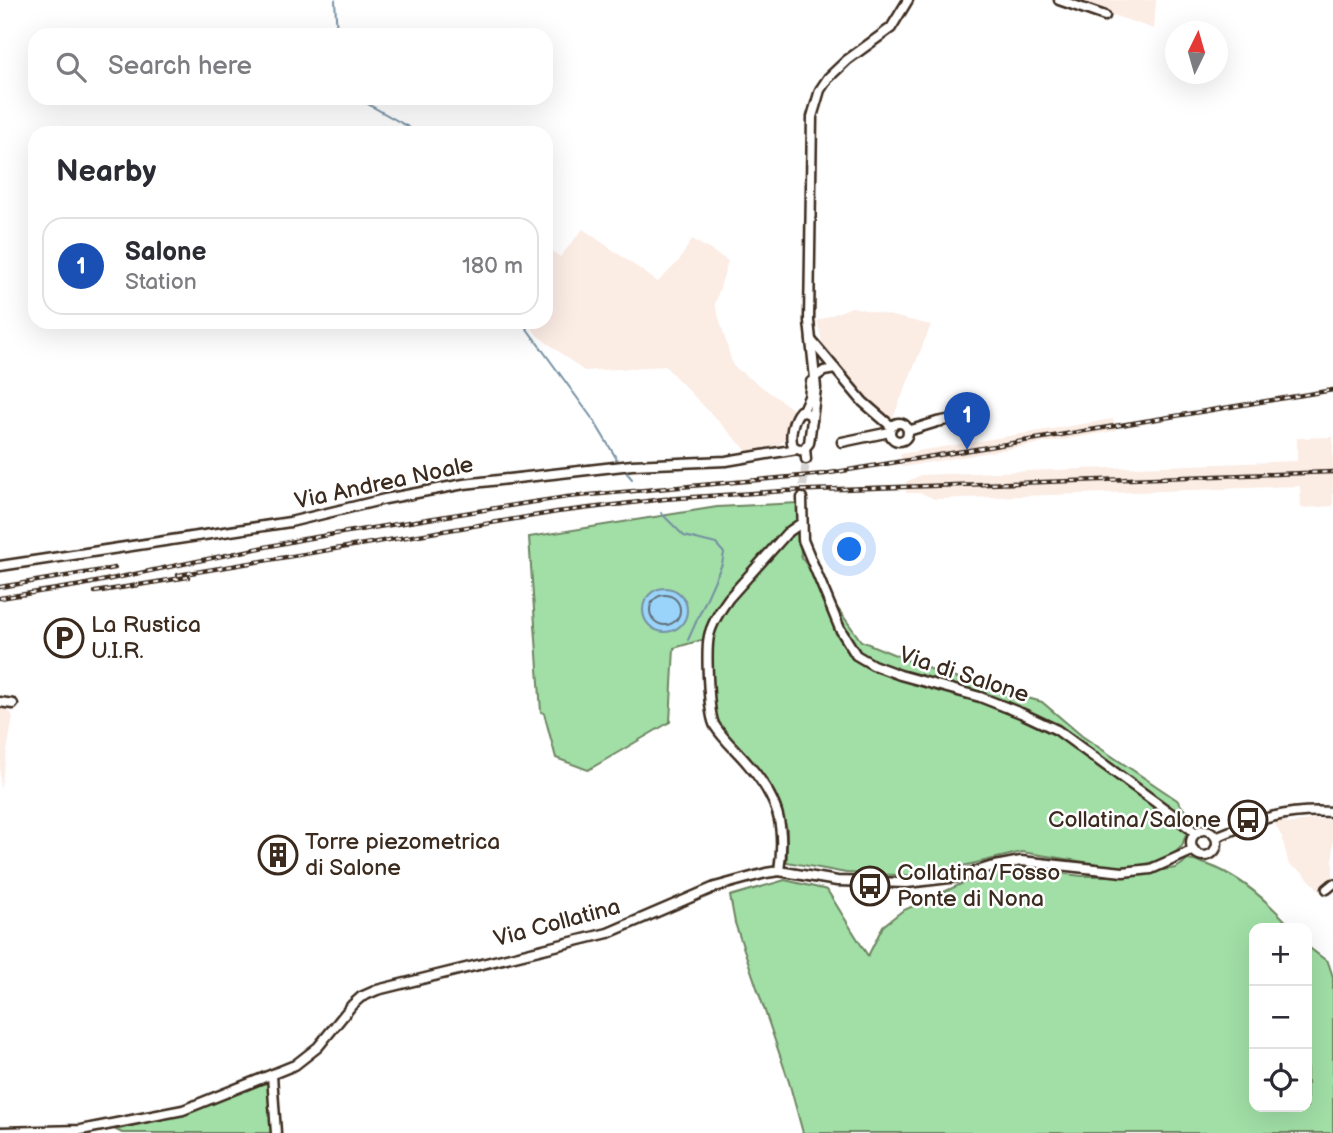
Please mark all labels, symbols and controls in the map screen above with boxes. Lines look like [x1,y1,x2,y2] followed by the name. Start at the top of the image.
[1165,21,1228,84] north arrow
[28,28,553,105] search box
[52,48,90,86] icon: search
[108,51,252,82] text: Search here
[56,154,156,190] text: Nearby
[125,237,207,268] text: Salone
[76,252,86,280] text: 1
[462,252,523,280] text: 180 m
[125,268,197,296] text: Station
[944,392,990,450] pin: 1
[292,450,476,516] street label: Via Andrea Noale
[832,532,866,566] your location
[91,611,201,665] place label: La Rustica U.I.R.
[43,617,85,659] parking icon: La Rustica U.I.R.
[896,641,1032,709] street label: Via di Salone
[1227,799,1269,841] bus stop icon: Collatina/Salone
[1048,806,1221,834] place label: Collatina/Salone
[305,828,500,882] place label: Torre piezometrica di Salone
[257,834,299,876] building icon: Torre piezometrica di Salone
[897,859,1060,913] place label: Collatina/Fosso Ponte di Nona
[849,865,891,907] bus stop icon: Collatina/Fosso Ponte di Nona
[491,893,623,953] street label: Via Collatina
[1249,923,1312,1112] map controls
[1249,923,1312,986] button: +
[1249,986,1312,1049] button: −
[1249,1049,1312,1112] button: locate

